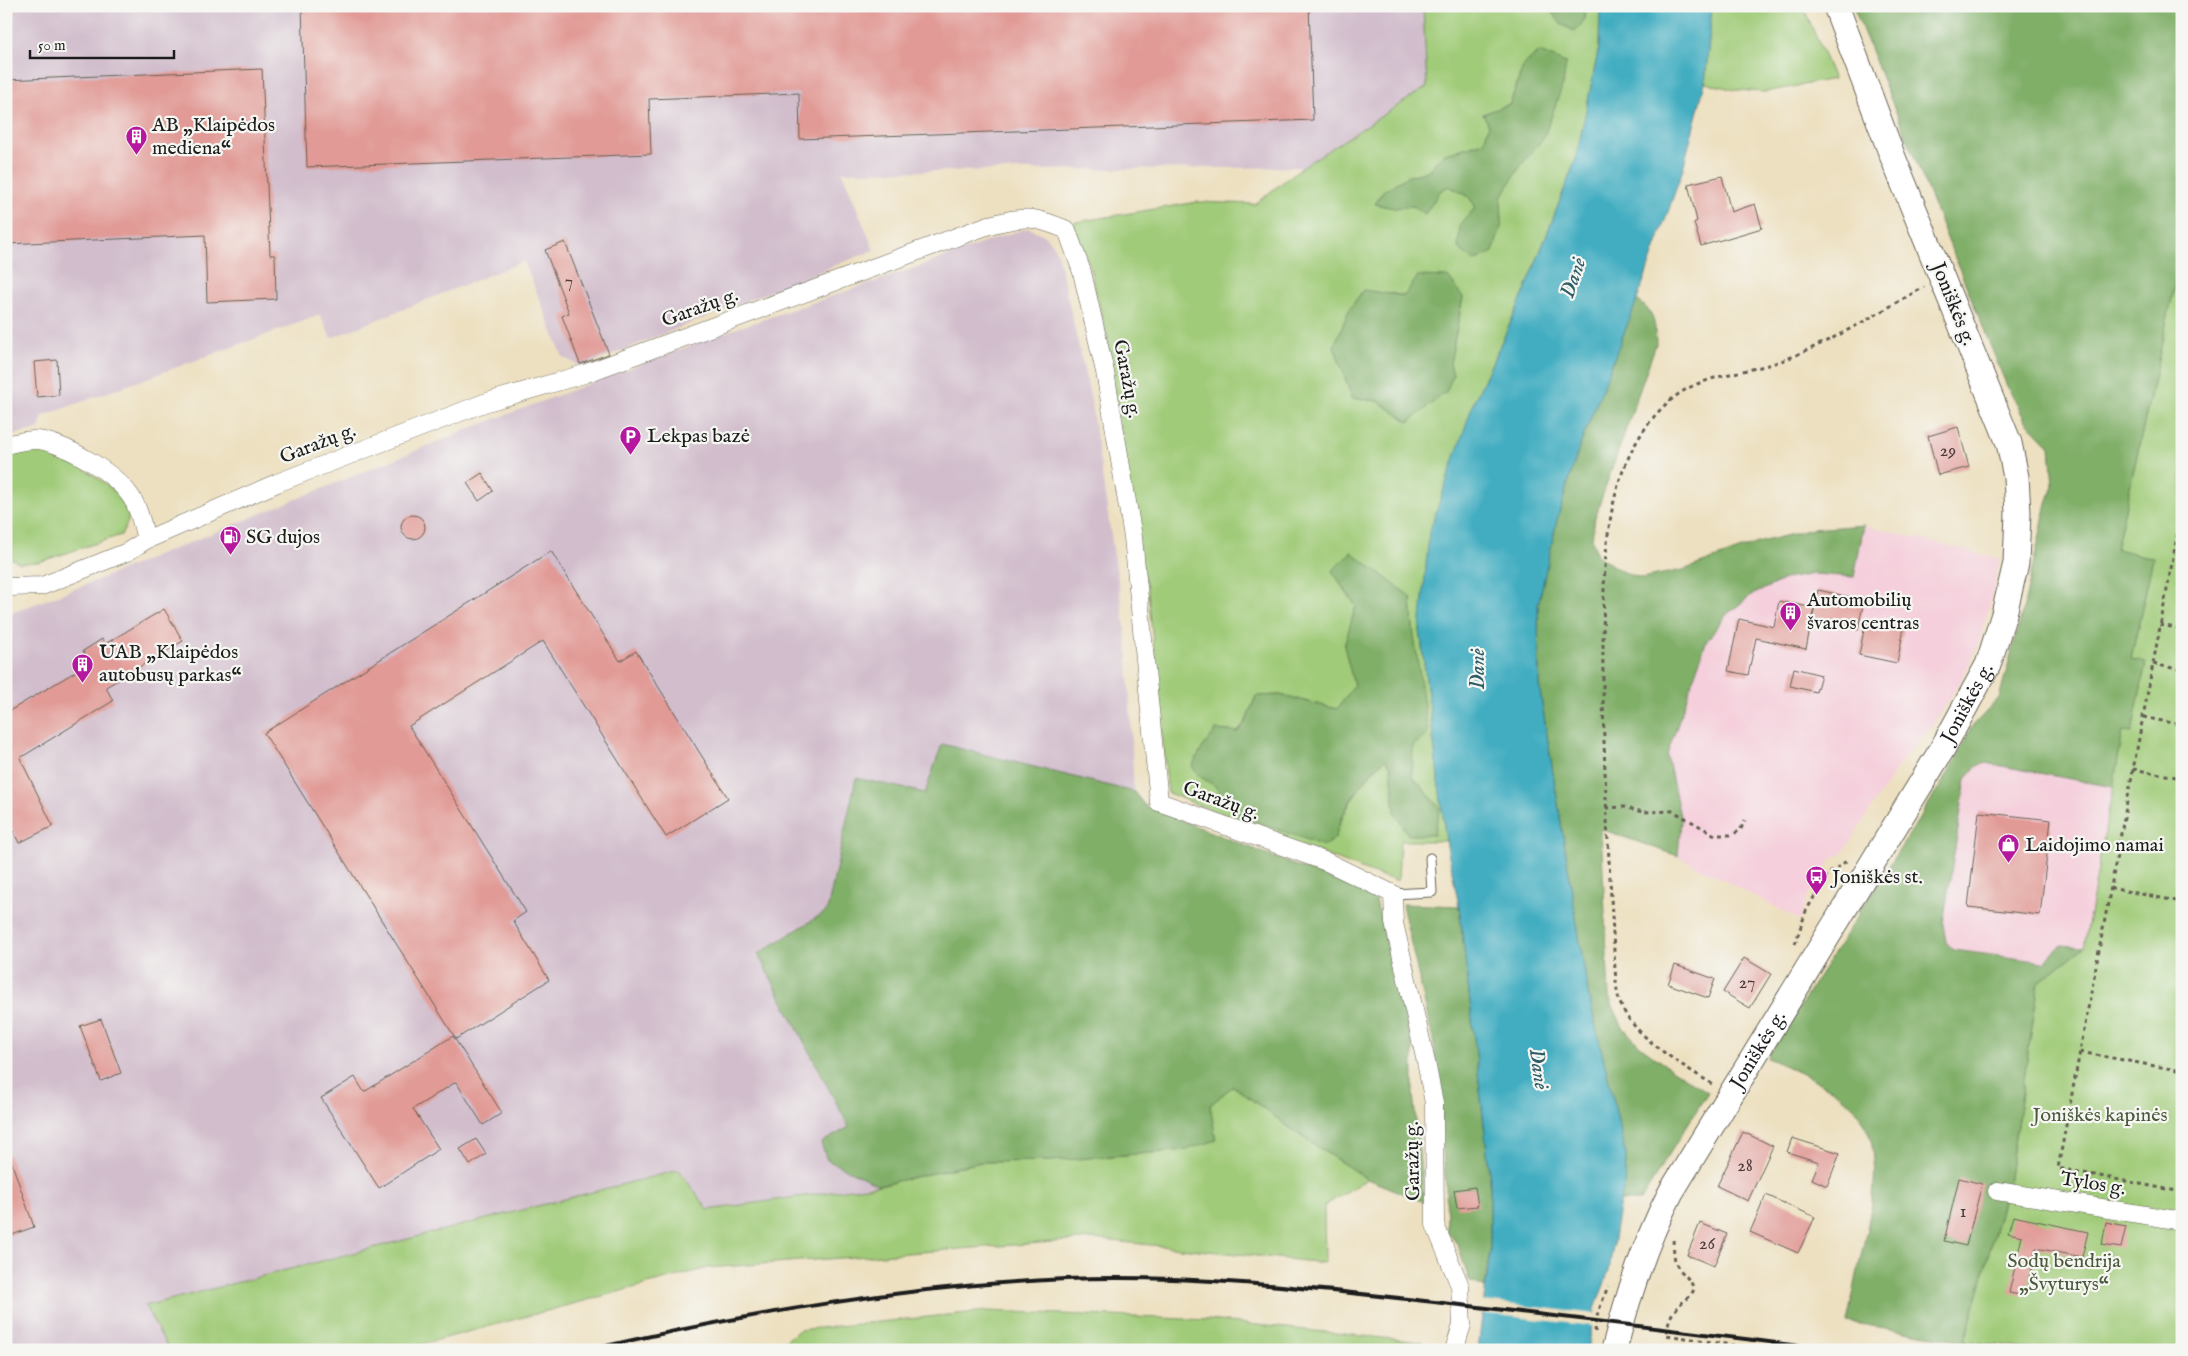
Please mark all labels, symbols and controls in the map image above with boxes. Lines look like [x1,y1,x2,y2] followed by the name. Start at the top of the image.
[30,28,174,60] scale bar
[38,36,66,55] text: 50 m
[151,113,275,161] place label: AB „Klaipėdos mediena“
[124,125,148,156] building icon: AB „Klaipėdos mediena“
[1555,254,1593,302] water label: Danė
[1924,257,1981,349] street label: Joniškės g.
[565,271,573,294] house number: 7
[658,283,742,333] street label: Garažų g.
[1107,338,1147,420] street label: Garažų g.
[276,418,360,470] street label: Garažų g.
[619,424,643,455] parking icon: Lekpas bazė
[647,424,750,449] place label: Lekpas bazė
[1940,440,1956,463] house number: 29
[218,525,242,556] fuel station icon: SG dujos
[246,525,320,550] place label: SG dujos
[1806,588,1919,636] place label: Automobilių švaros centras
[1779,600,1803,631] building icon: Automobilių švaros centras
[99,640,242,688] place label: UAB „Klaipėdos autobusų parkas“
[1465,648,1492,690] water label: Danė
[71,652,95,683] building icon: UAB „Klaipėdos autobusų parkas“
[1934,659,1999,749] street label: Joniškės g.
[1179,776,1263,826] street label: Garažų g.
[1997,833,2021,864] shop icon: Laidojimo namai
[2025,833,2164,858] place label: Laidojimo namai
[1804,865,1828,896] bus stop icon: Joniškės st.
[1830,865,1923,890] place label: Joniškės st.
[1739,972,1755,995] house number: 27
[1723,1006,1792,1095] street label: Joniškės g.
[1522,1047,1554,1091] water label: Danė
[2031,1103,2167,1128] park label: Joniškės kapinės
[1400,1121,1426,1201] street label: Garažų g.
[1737,1155,1753,1178] house number: 28
[2059,1167,2127,1201] street label: Tylos g.
[1960,1201,1966,1224] house number: 1
[1699,1233,1715,1256] house number: 26
[2007,1249,2121,1297] park label: Sodų bendrija „Švyturys“

